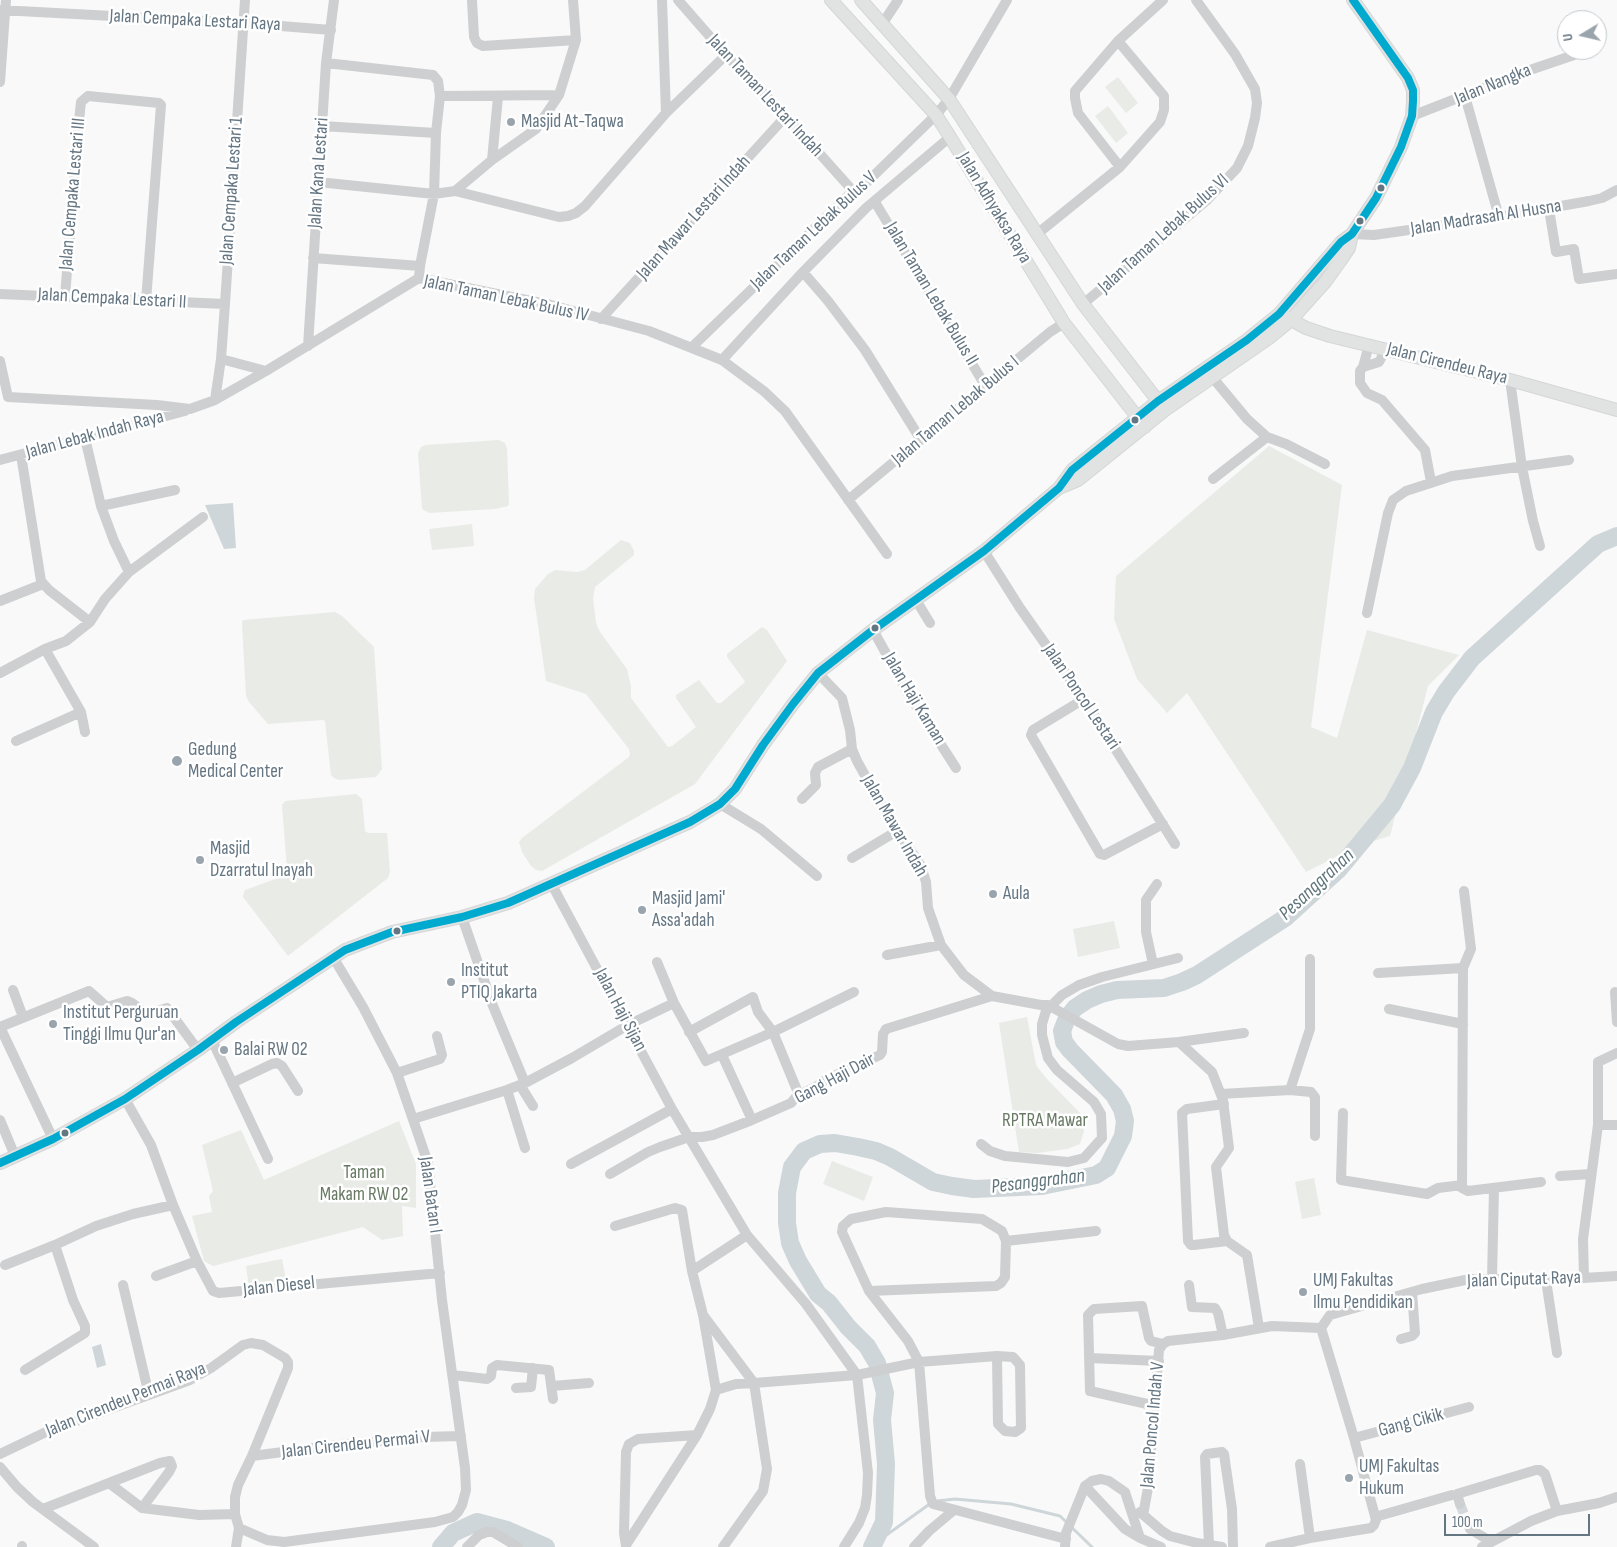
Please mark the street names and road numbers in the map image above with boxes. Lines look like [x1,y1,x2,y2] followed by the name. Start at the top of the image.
[109,5,281,37] street label: Jalan Cempaka Lestari Raya
[702,30,828,162] street label: Jalan Taman Lestari Indah
[1451,59,1535,111] street label: Jalan Nangka
[215,116,249,266] street label: Jalan Cempaka Lestari 1
[55,117,91,271] street label: Jalan Cempaka Lestari III
[304,117,334,229] street label: Jalan Kana Lestari
[952,148,1036,268] street label: Jalan Adhyaksa Raya
[632,151,756,285] street label: Jalan Mawar Lestari Indah
[746,167,882,295] street label: Jalan Taman Lebak Bulus V
[1094,169,1234,299] street label: Jalan Taman Lebak Bulus VI
[1409,195,1563,241] street label: Jalan Madrasah Al Husna
[879,218,983,370] street label: Jalan Taman Lebak Bulus II
[422,270,590,328] street label: Jalan Taman Lebak Bulus IV
[37,284,187,314] street label: Jalan Cempaka Lestari II
[1384,338,1510,390] street label: Jalan Cirendeu Raya
[888,351,1024,471] street label: Jalan Taman Lebak Bulus I
[24,406,166,464] street label: Jalan Lebak Indah Raya
[1037,640,1125,754] street label: Jalan Poncol Lestari
[878,649,950,749] street label: Jalan Haji Kaman
[856,771,932,881] street label: Jalan Mawar Indah
[589,965,651,1055] street label: Jalan Haji Sijan
[791,1048,879,1110] street label: Gang Haji Dair
[413,1155,447,1235] street label: Jalan Batan I
[1467,1267,1581,1293] street label: Jalan Ciputat Raya
[242,1272,316,1302] street label: Jalan Diesel
[43,1357,209,1443] street label: Jalan Cirendeu Permai Raya
[1136,1361,1170,1489] street label: Jalan Poncol Indah V
[1376,1403,1446,1443] street label: Gang Cikik
[281,1426,431,1464] street label: Jalan Cirendeu Permai V

